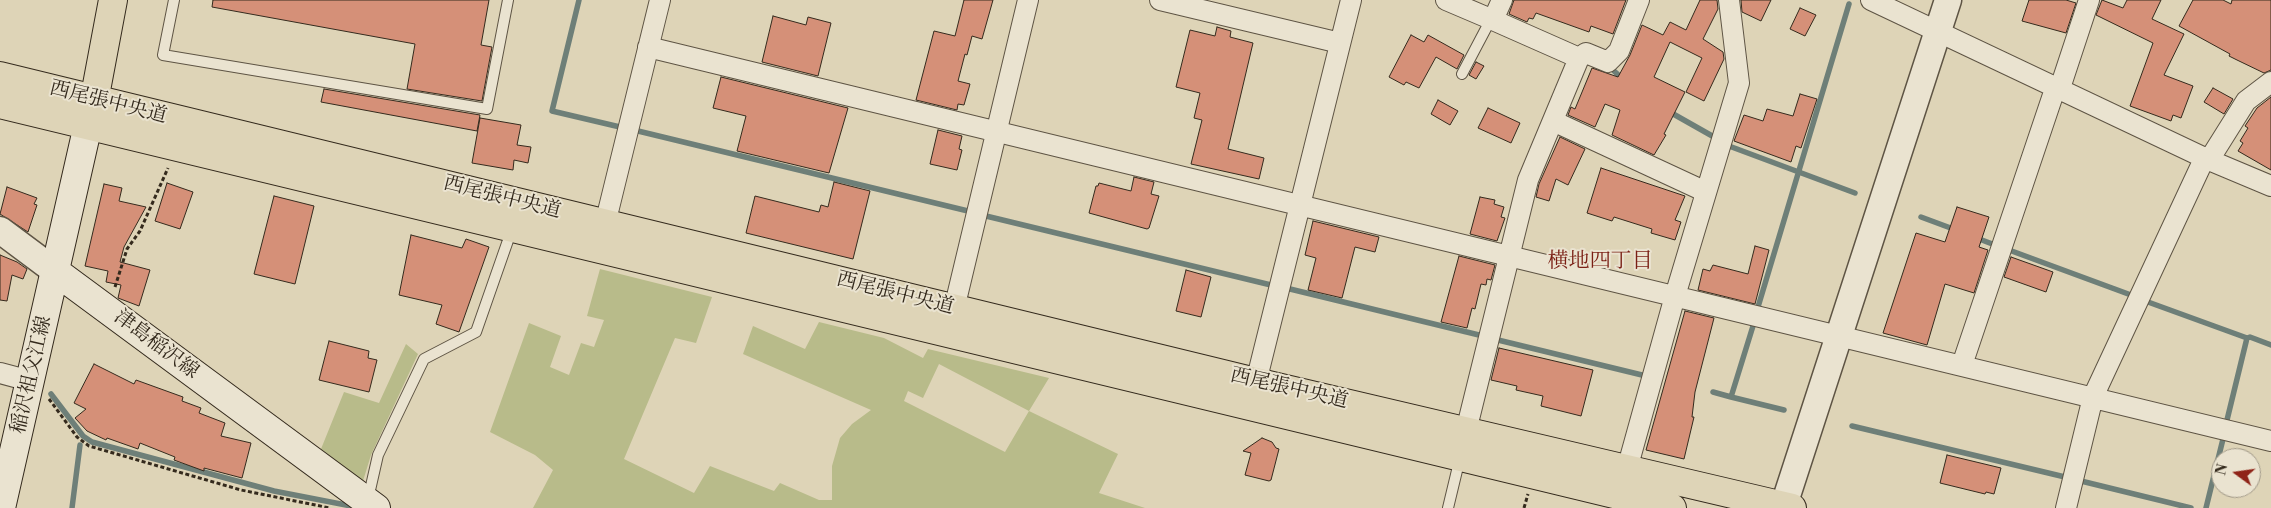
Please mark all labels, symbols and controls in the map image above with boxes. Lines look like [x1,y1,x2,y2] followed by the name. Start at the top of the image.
[47,77,169,129] street label: 西尾張中央道
[441,172,563,224] street label: 西尾張中央道
[1548,249,1652,275] district label: 横地四丁目
[834,268,956,320] street label: 西尾張中央道
[109,305,203,385] street label: 津島稲沢線
[7,314,57,436] street label: 稲沢祖父江線
[1228,364,1350,414] street label: 西尾張中央道
[2211,448,2261,498] north arrow
[2212,462,2232,477] text: N

